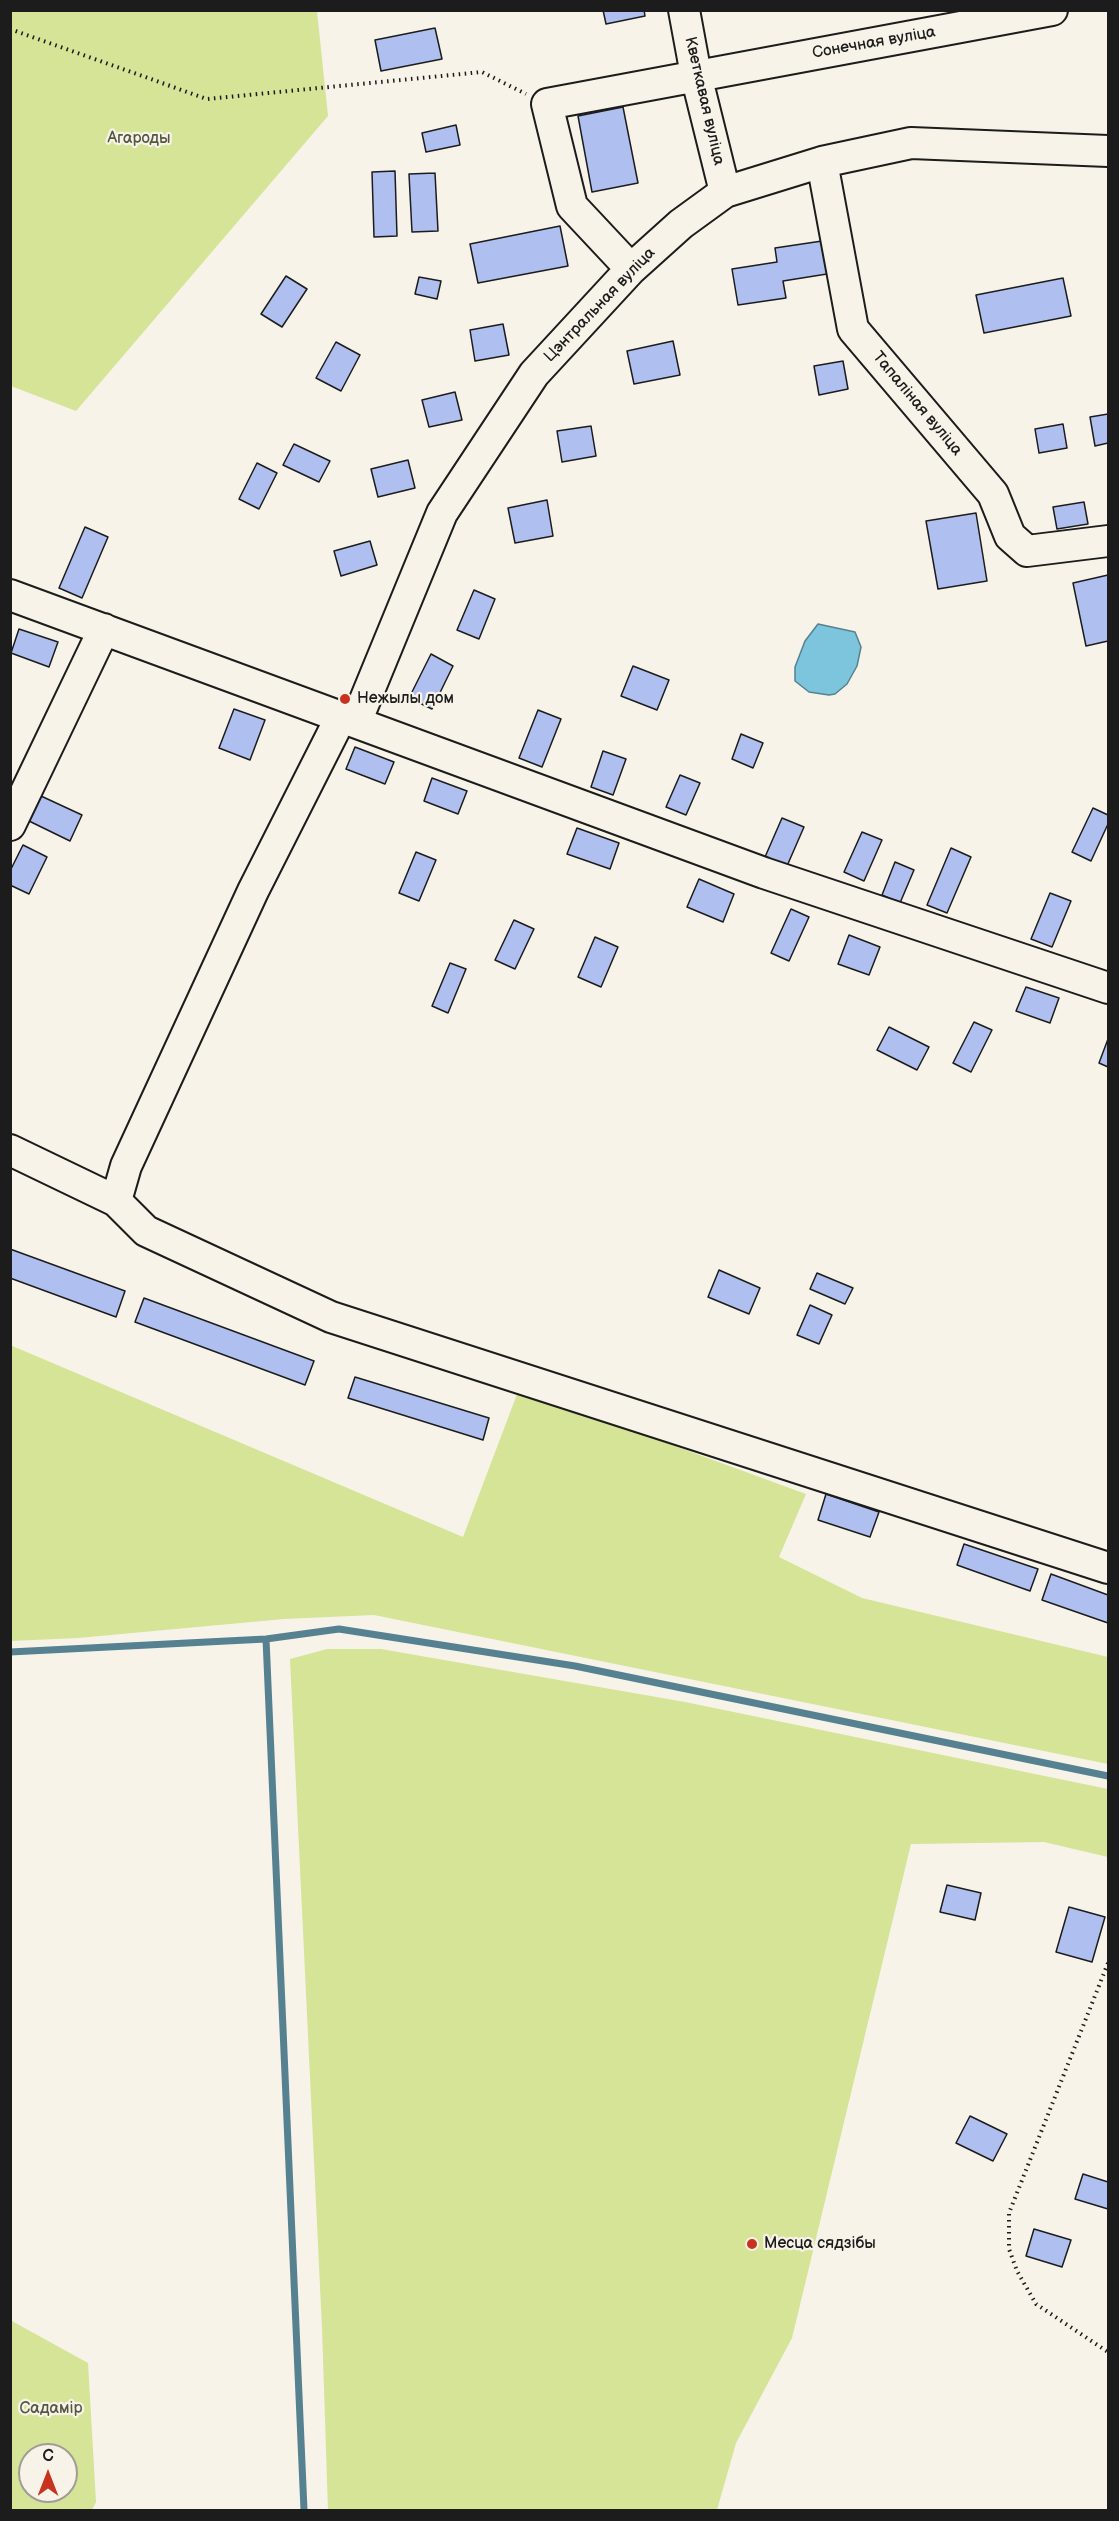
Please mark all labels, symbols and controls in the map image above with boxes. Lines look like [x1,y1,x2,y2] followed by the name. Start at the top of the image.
[811,23,937,63] street label: Сонечная вуліца
[680,35,728,167] street label: Кветкавая вуліца
[107,129,171,149] park label: Агароды
[540,244,660,366] street label: Цэнтральная вуліца
[868,348,966,460] street label: Тапаліная вуліца
[357,689,454,709] place label: Нежылы дом
[338,692,352,706] marker: Нежылы дом
[764,2234,876,2254] place label: Месца сядзібы
[745,2237,759,2251] marker: Месца сядзібы
[20,2399,82,2419] park label: Садамір
[18,2443,78,2503] north arrow
[42,2447,54,2466] text: С

